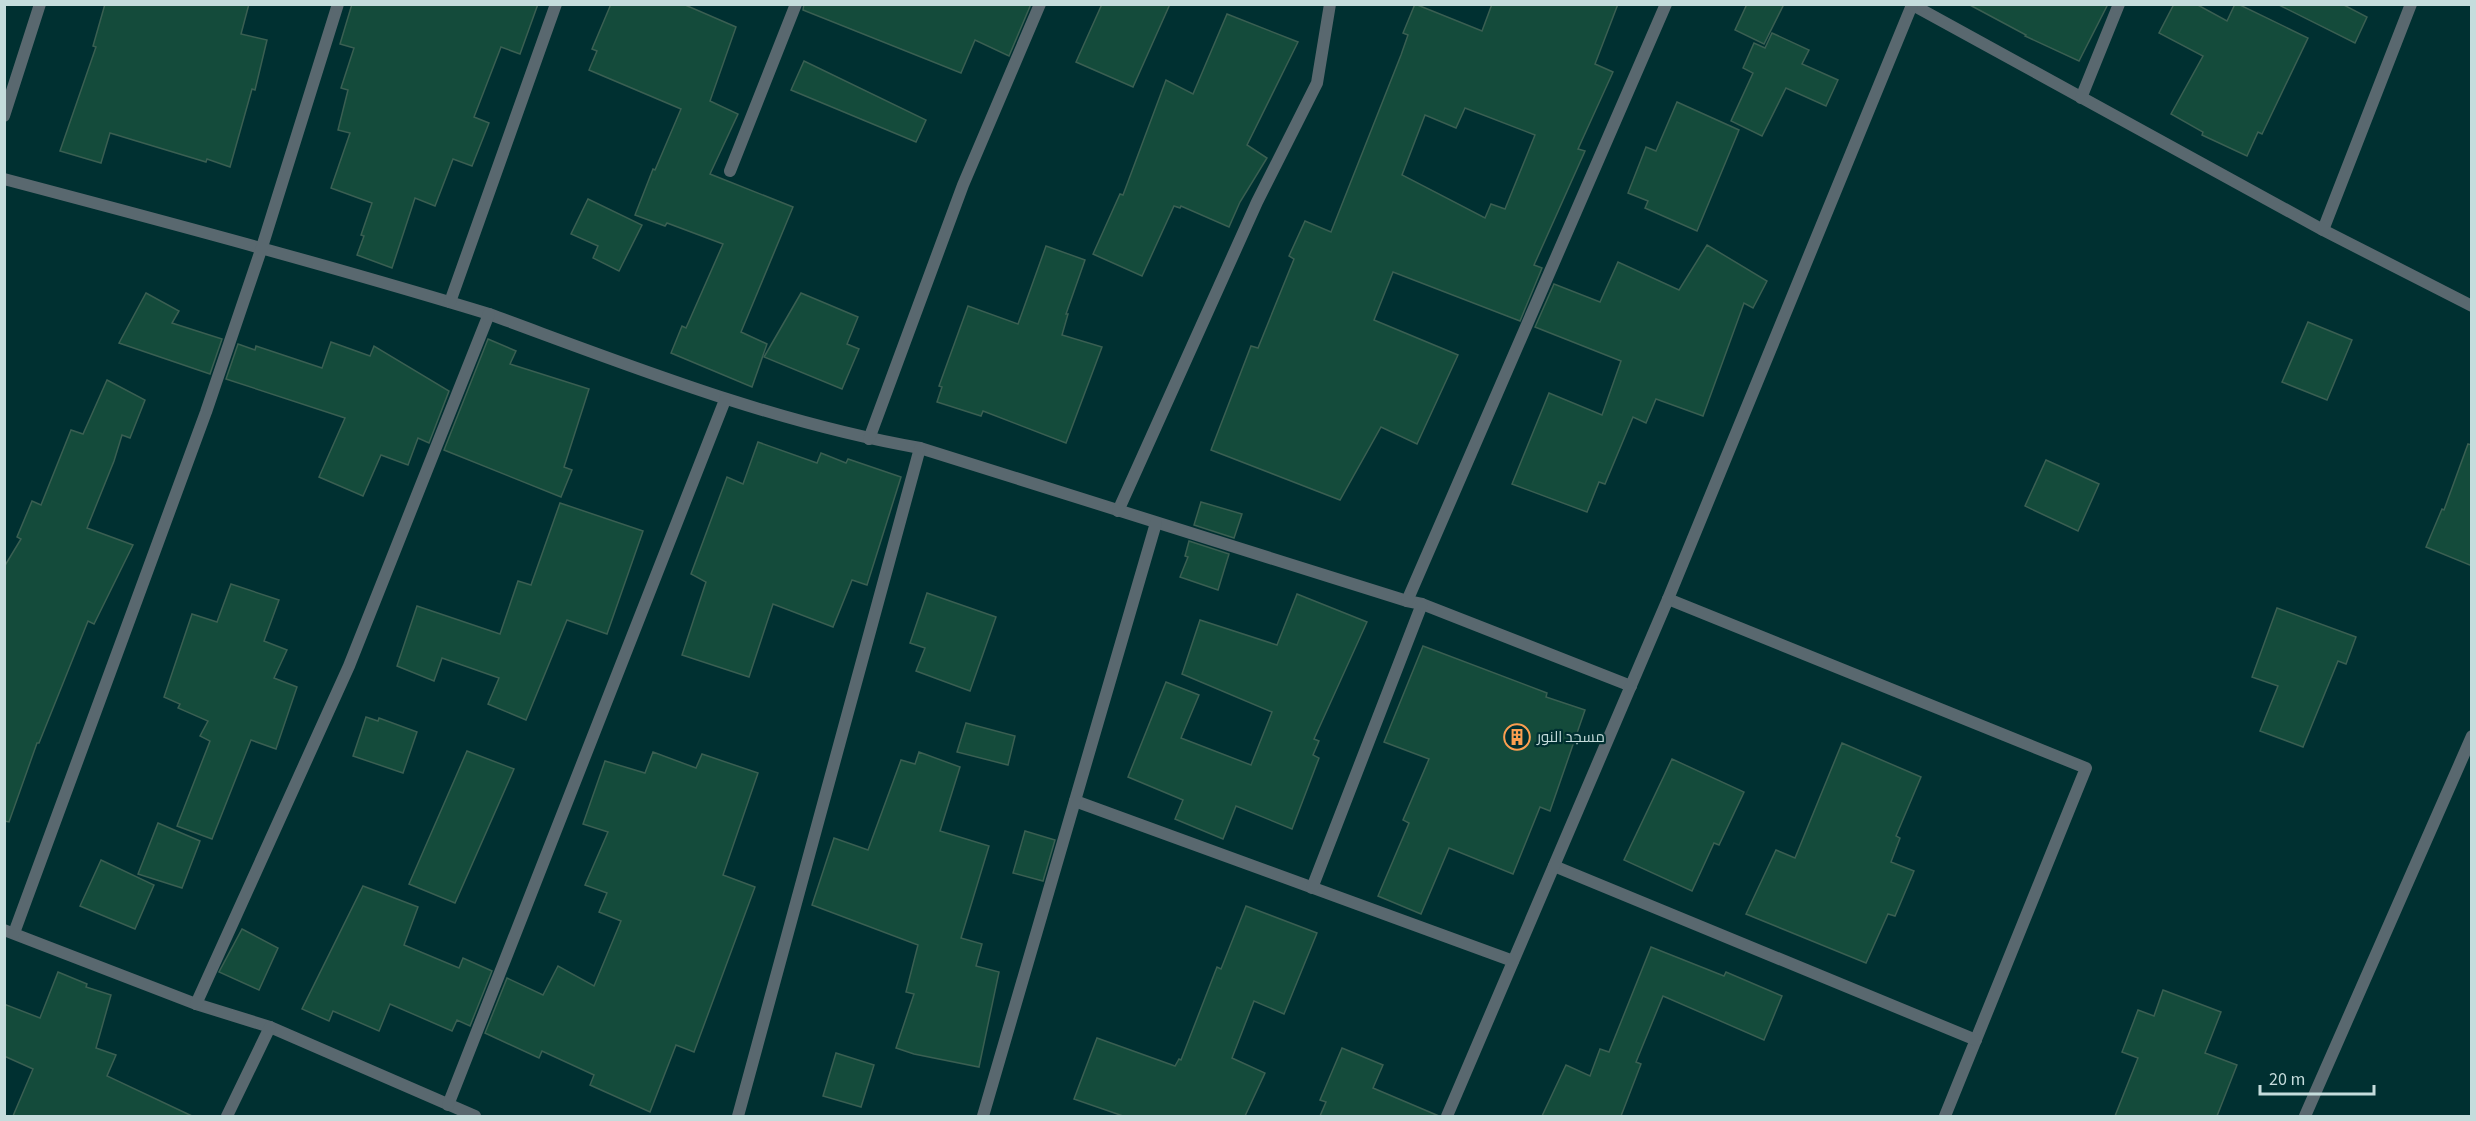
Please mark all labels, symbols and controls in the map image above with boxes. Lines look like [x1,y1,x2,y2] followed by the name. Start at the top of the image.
[1502,722,1532,752] building icon: مسجد النور
[1536,727,1605,748] place label: مسجد النور
[2260,1058,2374,1096] scale bar
[2269,1067,2305,1092] text: 20 m

